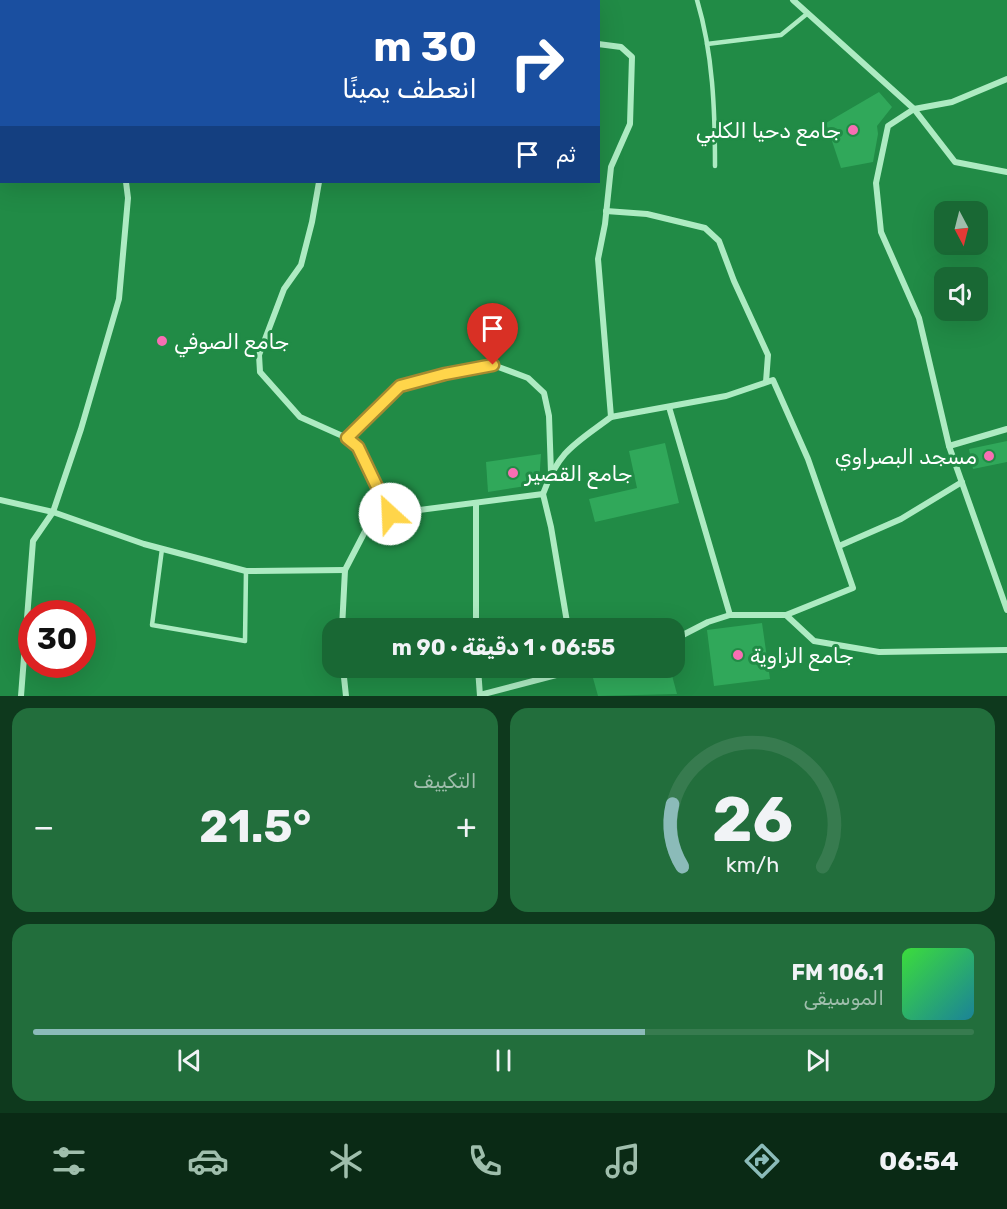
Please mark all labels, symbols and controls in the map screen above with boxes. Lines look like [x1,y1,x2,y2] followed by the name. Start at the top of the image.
[373,22,477,72] text: 30 m
[498,24,576,102] icon: right
[342,73,477,105] text: انعطف يمينًا
[696,118,841,147] place label: جامع دحيا الكلبي
[846,123,860,137] marker: جامع دحيا الكلبي
[511,138,544,171] icon: arrive
[556,141,576,168] text: ثم
[934,201,988,255] north arrow
[934,201,988,321] map controls
[934,267,988,321] button: sound
[467,303,518,365] pin
[476,312,509,345] icon: arrive
[174,329,289,358] place label: جامع الصوفي
[155,334,169,348] marker: جامع الصوفي
[835,444,977,471] place label: مسجد البصراوي
[982,449,996,463] marker: مسجد البصراوي
[523,461,632,489] place label: جامع القصير
[506,466,520,480] marker: جامع القصير
[358,482,422,546] position arrow
[18,600,96,678] speed limit sign: 30
[392,634,615,661] text: 06:55 · 1 دقيقة · 90 m
[750,643,854,671] place label: جامع الزاوية
[731,648,745,662] marker: جامع الزاوية
[413,769,477,793] text: التكييف
[712,783,793,857] text: 26
[199,800,311,853] text: 21.5°
[33,807,54,846] text: −
[456,807,476,846] text: +
[725,852,779,877] text: km/h
[792,959,884,986] text: 106.1 FM
[803,986,884,1010] text: الموسيقى
[173,1044,206,1077] icon: previous
[487,1044,520,1077] icon: pause
[801,1044,834,1077] icon: next
[48,1140,90,1182] icon: filters
[187,1140,229,1182] icon: car
[325,1140,367,1182] icon: climate
[464,1140,506,1182] icon: phone
[602,1140,644,1182] icon: music
[741,1140,783,1182] icon: directions
[879,1145,959,1177] text: 06:54

